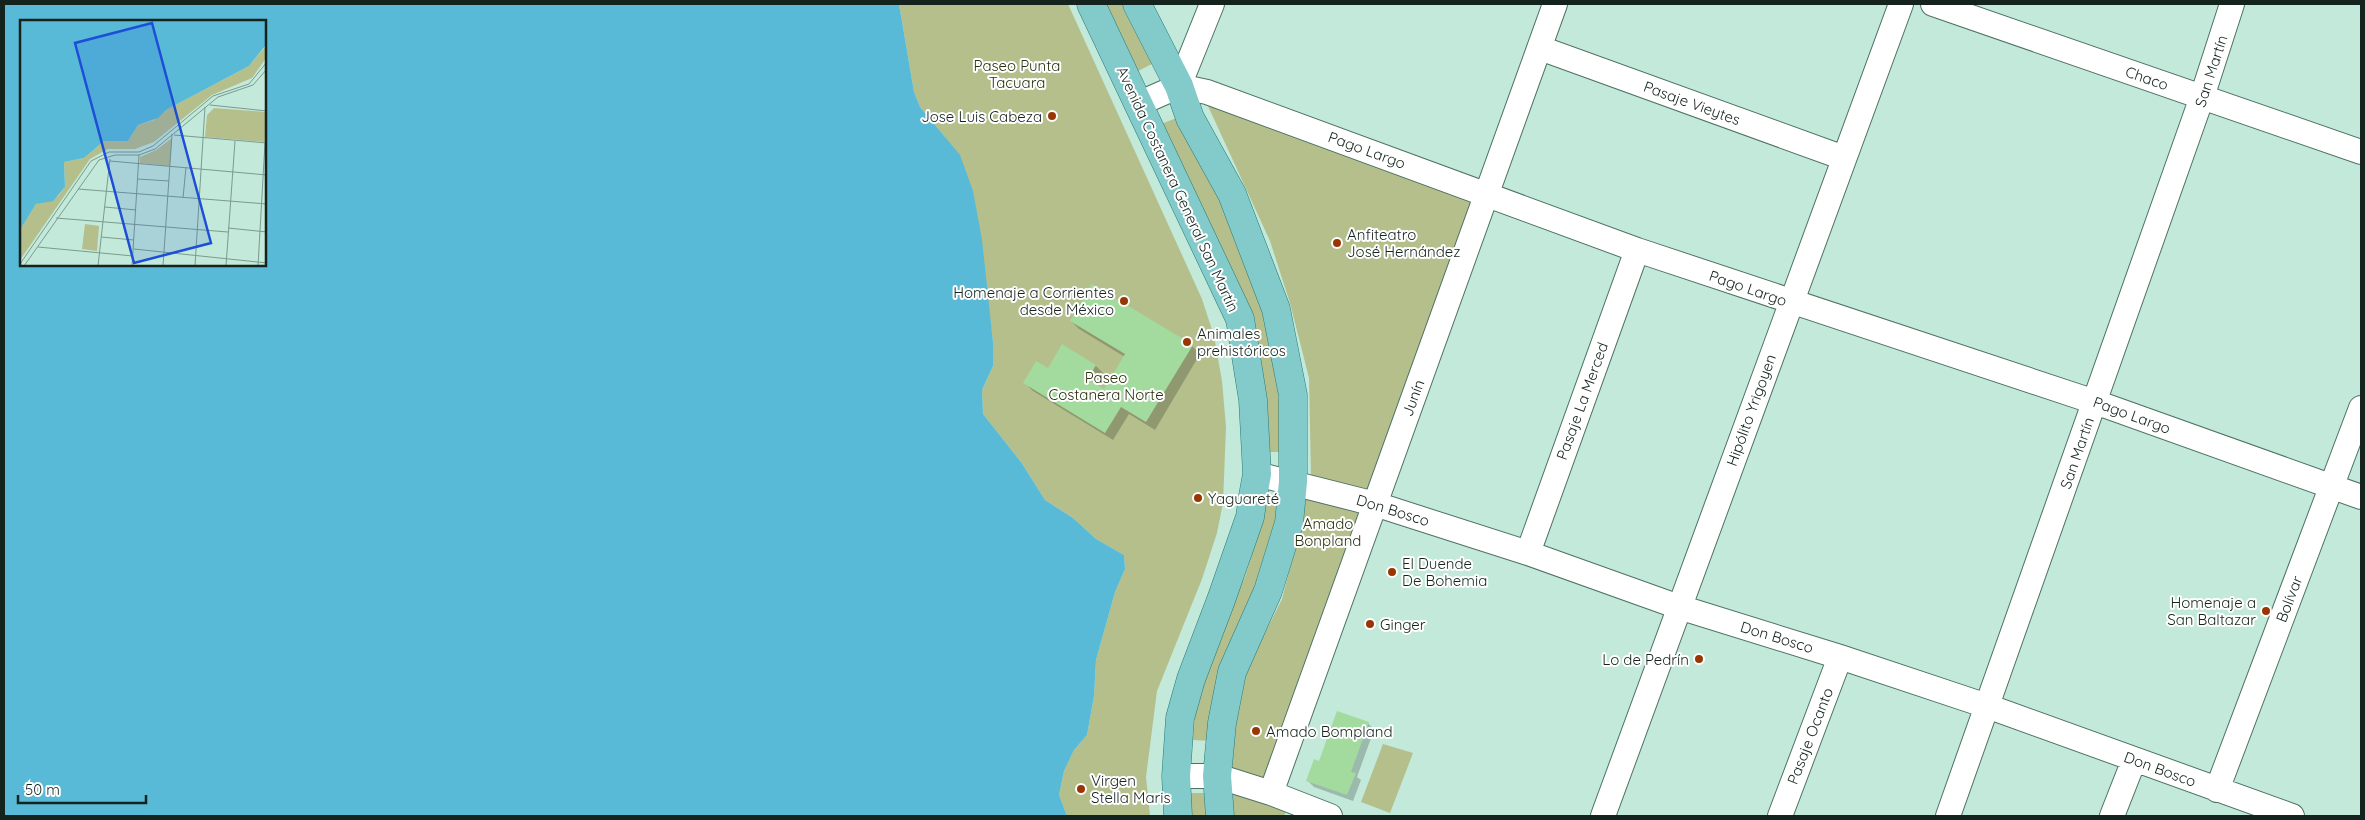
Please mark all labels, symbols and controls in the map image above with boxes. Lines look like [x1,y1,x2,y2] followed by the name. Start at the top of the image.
[20,20,266,266] inset map
[2190,33,2232,109] street label: San Martín
[974,56,1060,92] park label: Paseo Punta Tacuara
[2123,62,2171,94] street label: Chaco
[1113,63,1243,315] street label: Avenida Costanera General San Martín
[1641,77,1743,129] street label: Pasaje Vieytes
[921,107,1042,126] place label: Jose Luis Cabeza
[1046,110,1058,122] marker: Jose Luis Cabeza
[1326,127,1408,173] street label: Pago Largo
[1347,225,1460,261] place label: Anfiteatro José Hernández
[1331,237,1343,249] marker: Anfiteatro José Hernández
[1707,266,1789,310] street label: Pago Largo
[953,283,1114,319] place label: Homenaje a Corrientes desde México
[1118,295,1130,307] marker: Homenaje a Corrientes desde México
[1197,324,1286,360] place label: Animales prehistóricos
[1181,336,1193,348] marker: Animales prehistóricos
[1552,340,1612,462] street label: Pasaje La Merced
[1722,351,1780,469] street label: Hipólito Yrigoyen
[1048,368,1164,404] park label: Paseo Costanera Norte
[1398,377,1428,419] street label: Junín
[2091,392,2173,438] street label: Pago Largo
[2056,415,2098,491] street label: San Martín
[1208,489,1279,508] place label: Yaguareté
[1354,490,1432,530] street label: Don Bosco
[1192,492,1204,504] marker: Yaguareté
[1295,514,1361,550] park label: Amado Bonpland
[1402,554,1487,590] place label: El Duende De Bohemia
[1386,566,1398,578] marker: El Duende De Bohemia
[2271,573,2307,625] street label: Bolívar
[2167,593,2256,629] place label: Homenaje a San Baltazar
[2260,605,2272,617] marker: Homenaje a San Baltazar
[1380,615,1426,634] place label: Ginger
[1738,617,1816,657] street label: Don Bosco
[1364,618,1376,630] marker: Ginger
[1602,650,1689,669] place label: Lo de Pedrín
[1693,653,1705,665] marker: Lo de Pedrín
[1783,685,1837,787] street label: Pasaje Ocanto
[1266,722,1393,741] place label: Amado Bompland
[1250,725,1262,737] marker: Amado Bompland
[2121,747,2199,791] street label: Don Bosco
[1091,771,1171,807] place label: Virgen Stella Maris
[18,772,145,804] scale bar
[25,780,60,799] text: 50 m
[1075,783,1087,795] marker: Virgen Stella Maris

